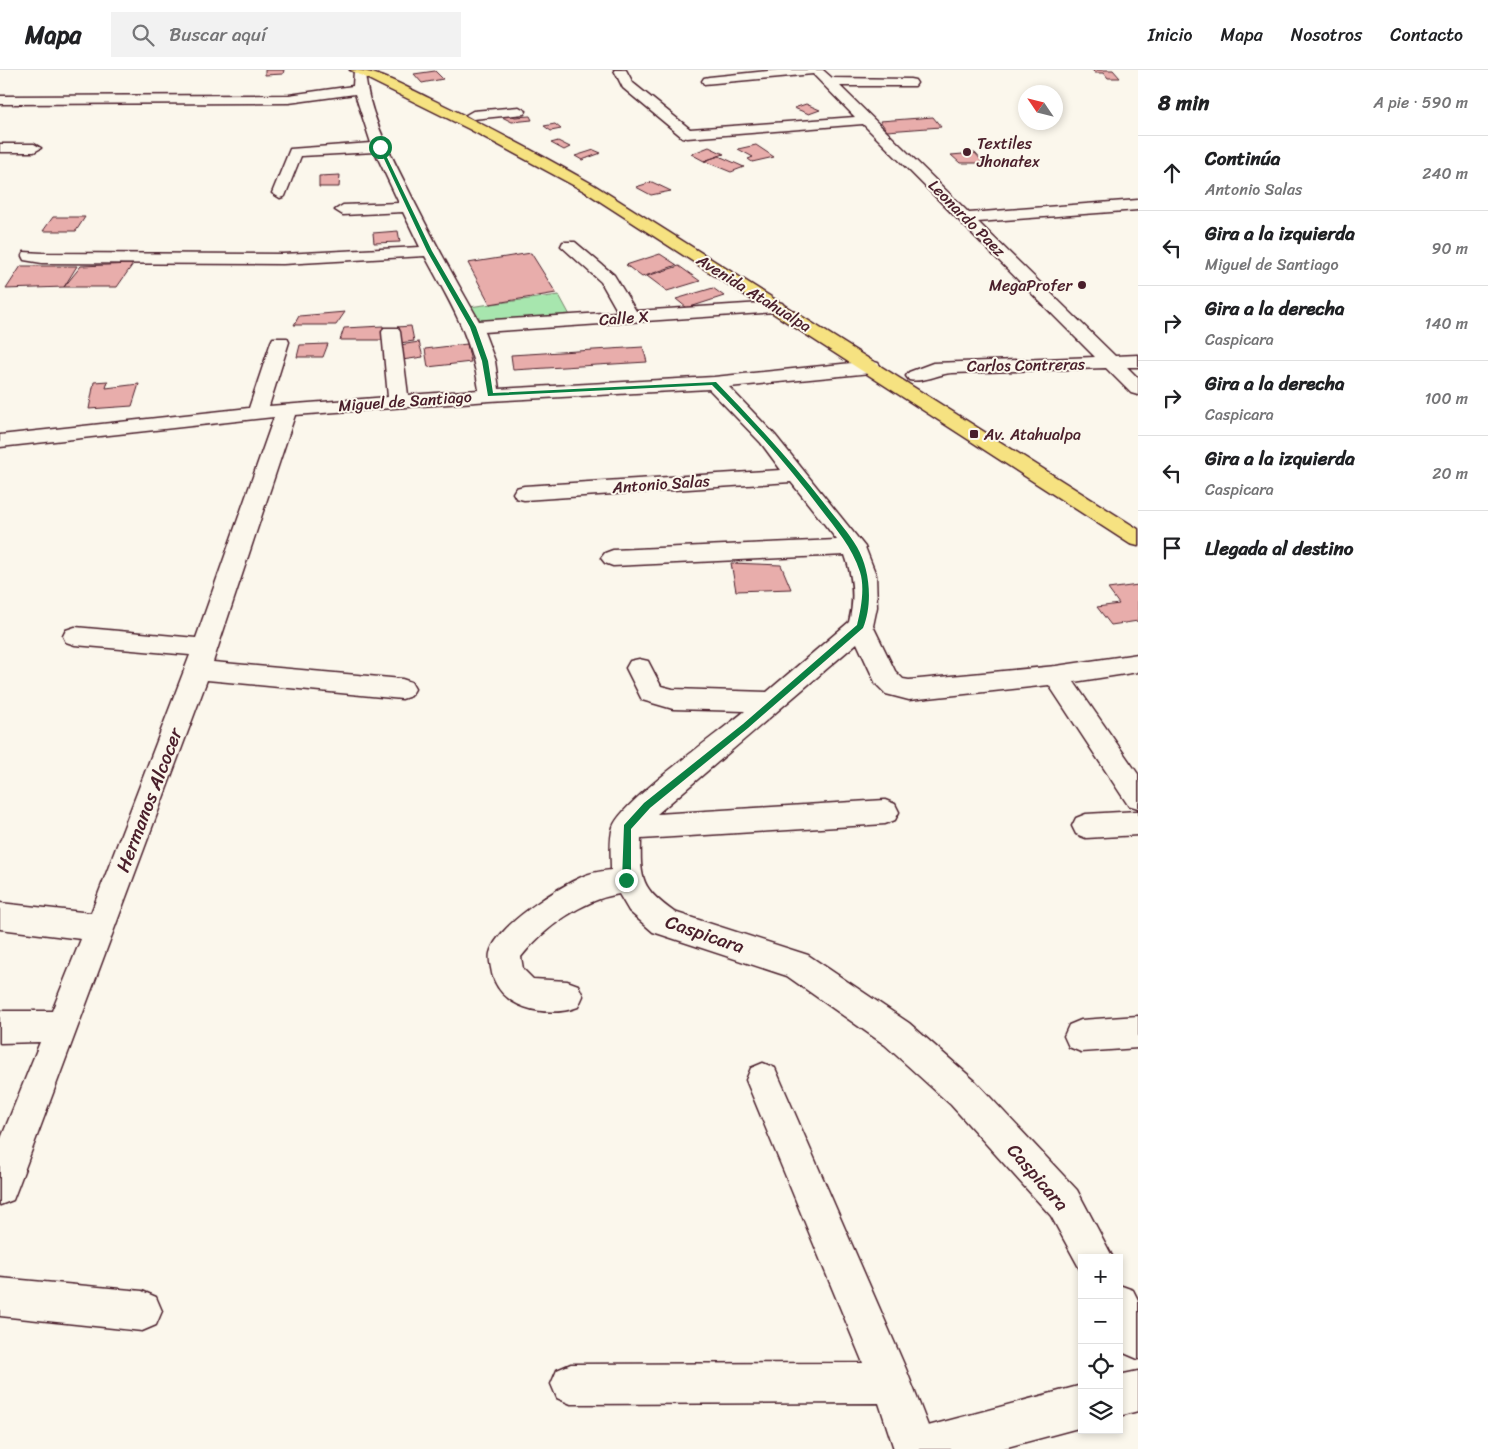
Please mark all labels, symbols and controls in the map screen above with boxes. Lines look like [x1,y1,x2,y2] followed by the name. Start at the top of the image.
[111,12,461,57] search box
[25,14,81,56] text: Mapa
[169,18,266,51] text: Buscar aquí
[1148,19,1193,51] text: Inicio
[1221,19,1263,51] text: Mapa
[1291,19,1362,51] text: Nosotros
[1390,19,1463,51] text: Contacto
[129,21,157,49] icon: search
[1158,84,1209,122] text: 8 min
[1018,85,1063,130] north arrow
[1373,88,1468,117] text: A pie · 590 m
[976,129,1041,176] place label: Textiles Jhonatex
[369,136,392,159] route start
[1205,142,1280,175] text: Continúa
[961,146,973,158] marker: Textiles Jhonatex
[1158,159,1186,187] icon: ahead
[1422,159,1468,188] text: 240 m
[921,172,1013,264] street label: Leonardo Paez
[1205,175,1302,204] text: Antonio Salas
[1205,217,1355,250] text: Gira a la izquierda
[1158,234,1186,262] icon: left
[1432,234,1468,263] text: 90 m
[690,245,817,340] street label: Avenida Atahualpa
[1205,250,1339,279] text: Miguel de Santiago
[989,271,1073,300] place label: MegaProfer
[1076,279,1088,291] marker: MegaProfer
[1205,292,1344,325] text: Gira a la derecha
[598,302,650,334] street label: Calle X
[1158,309,1186,337] icon: right
[1425,309,1468,338] text: 140 m
[1205,325,1274,354] text: Caspicara
[967,349,1086,381] street label: Carlos Contreras
[1205,367,1344,400] text: Gira a la derecha
[337,382,473,420] street label: Miguel de Santiago
[1158,384,1186,412] icon: right
[1424,384,1468,413] text: 100 m
[1205,400,1274,429] text: Caspicara
[983,420,1081,449] place label: Av. Atahualpa
[968,428,980,440] marker: Av. Atahualpa
[1205,442,1355,475] text: Gira a la izquierda
[1158,459,1186,487] icon: left
[1432,459,1468,488] text: 20 m
[610,466,711,502] street label: Antonio Salas
[1205,475,1274,504] text: Caspicara
[1205,532,1354,565] text: Llegada al destino
[1158,534,1186,562] icon: arrive
[106,722,192,877] street label: Hermanos Alcocer
[615,869,638,892] route end
[661,905,749,963] street label: Caspicara
[999,1135,1078,1219] street label: Caspicara
[1078,1254,1123,1434] map controls
[1078,1254,1123,1299] button: +
[1078,1299,1123,1344] button: −
[1078,1344,1123,1389] button: locate
[1078,1389,1123,1434] button: layers

